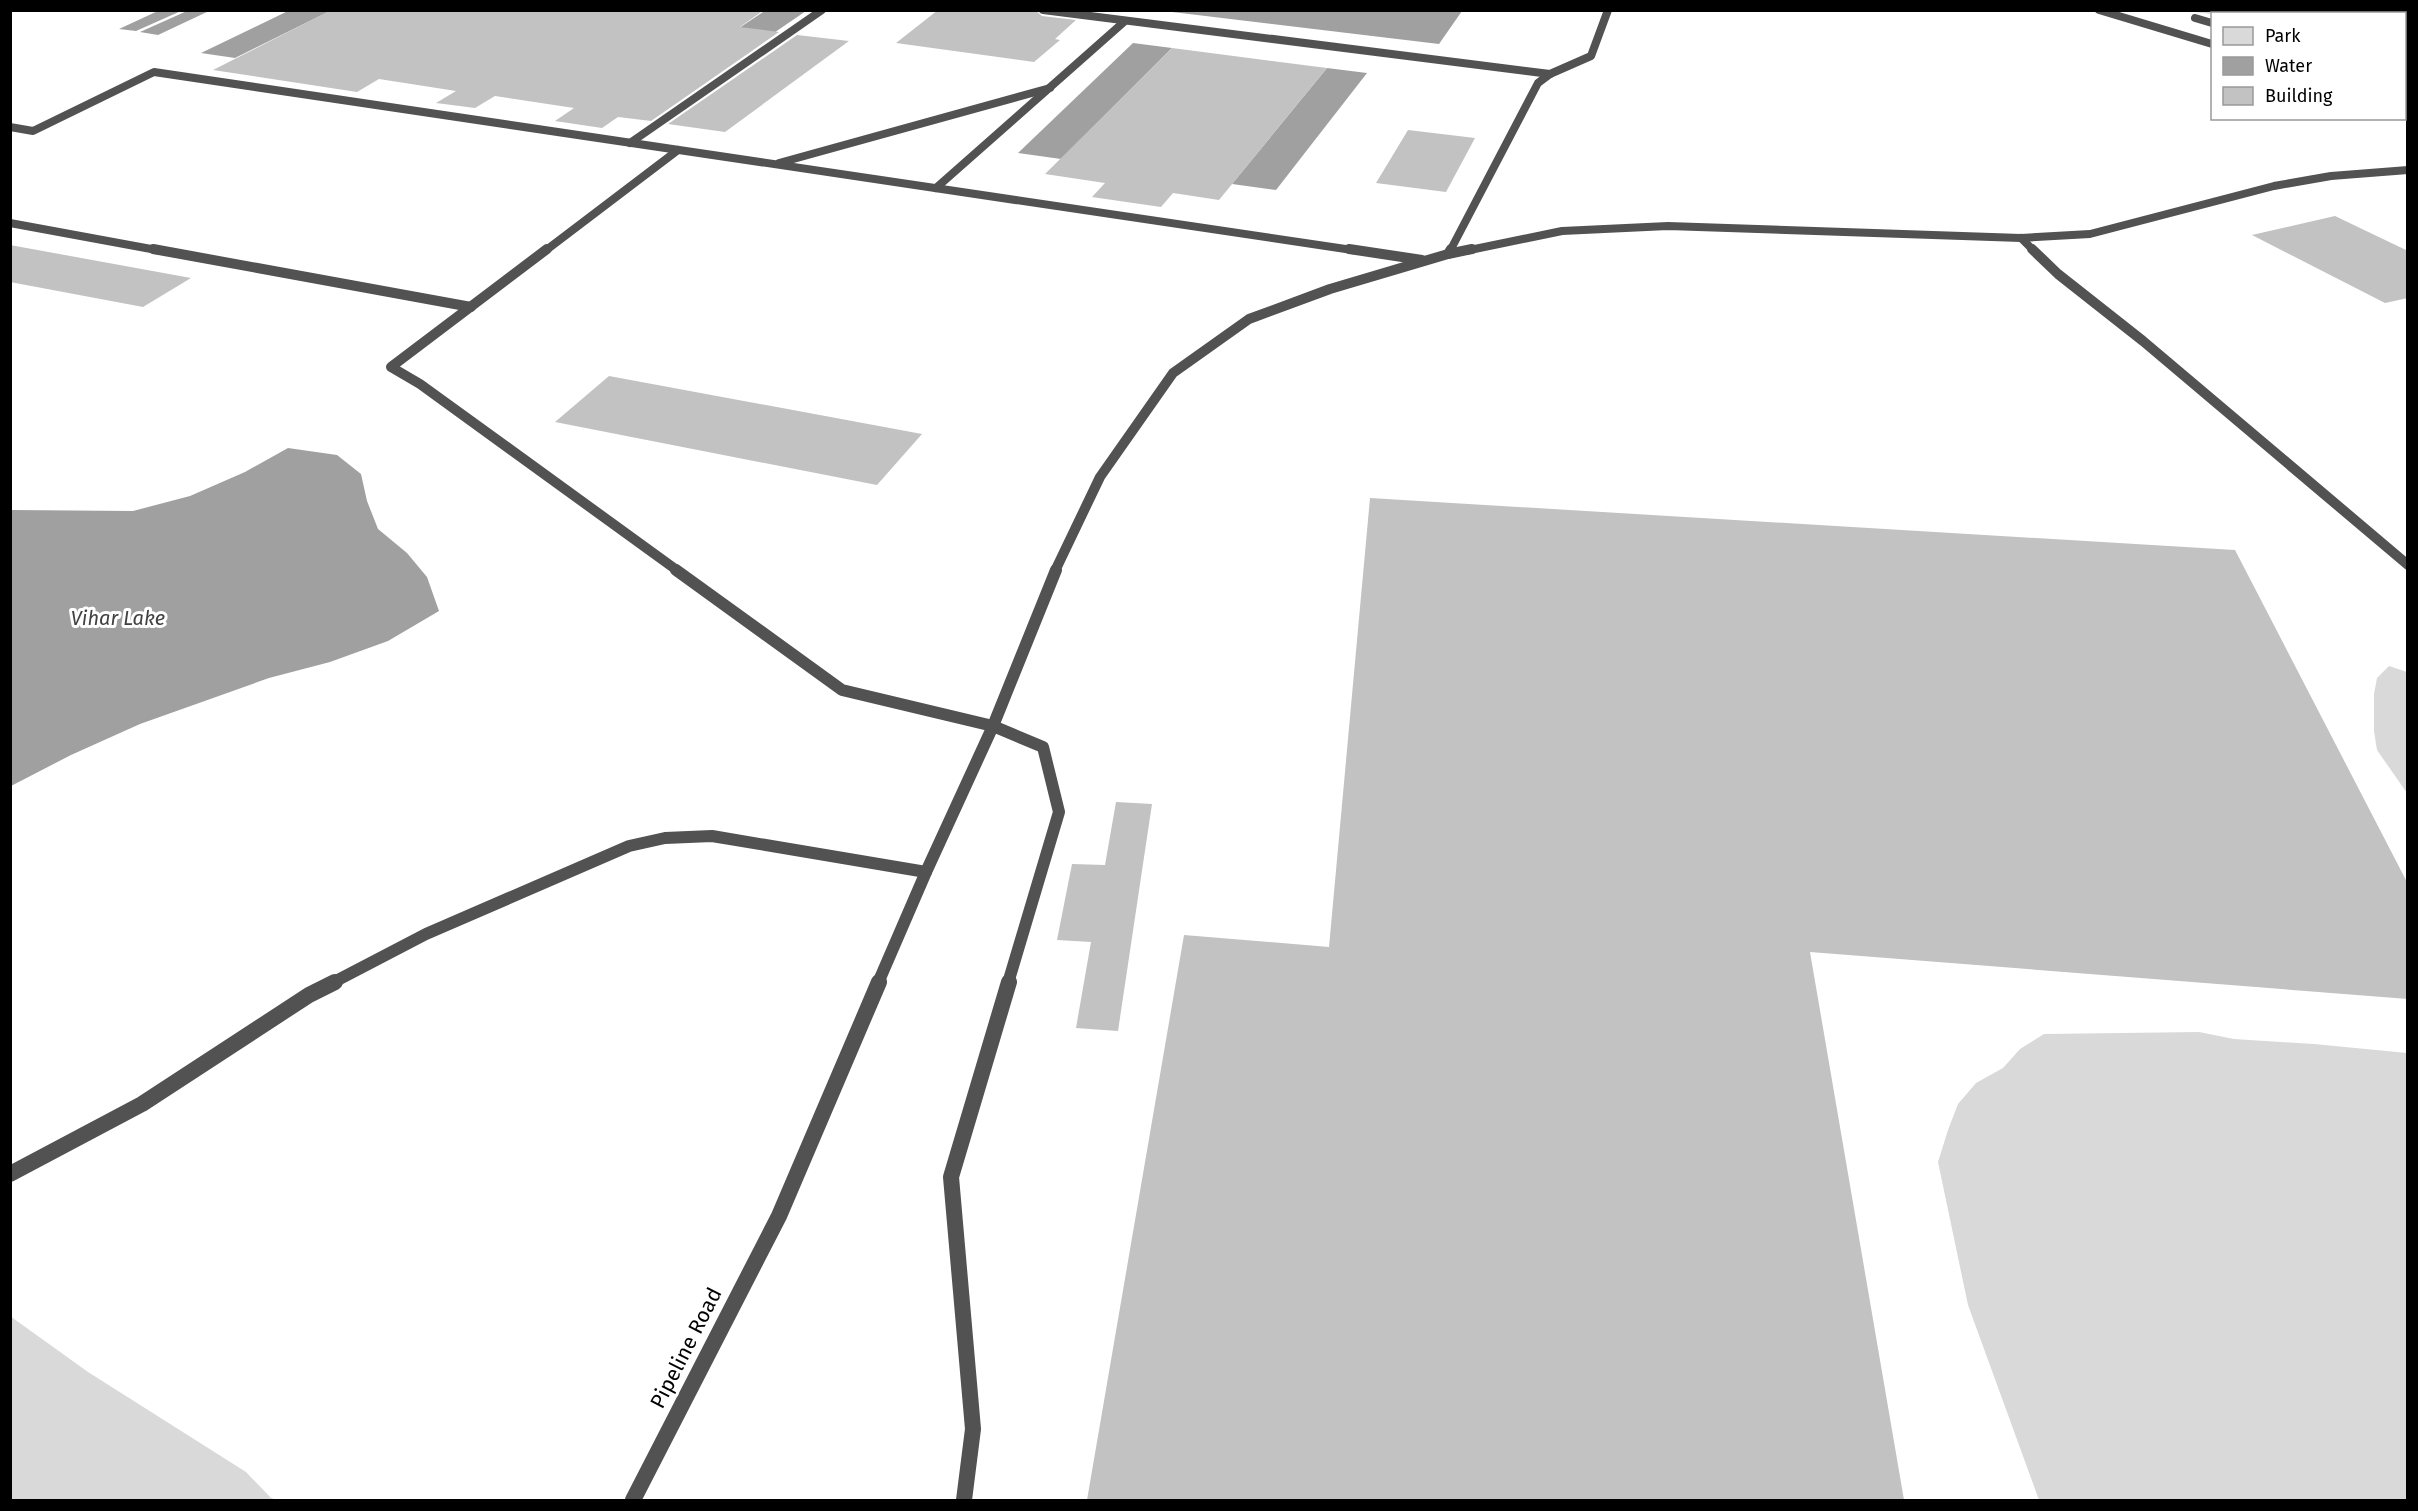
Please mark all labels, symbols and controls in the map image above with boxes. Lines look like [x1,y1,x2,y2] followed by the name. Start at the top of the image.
[2211,12,2406,120] legend
[2265,25,2301,47] text: Park
[2265,55,2312,77] text: Water
[2265,85,2333,107] text: Building
[71,606,165,630] water label: Vihar Lake
[644,1283,728,1413] street label: Pipeline Road

